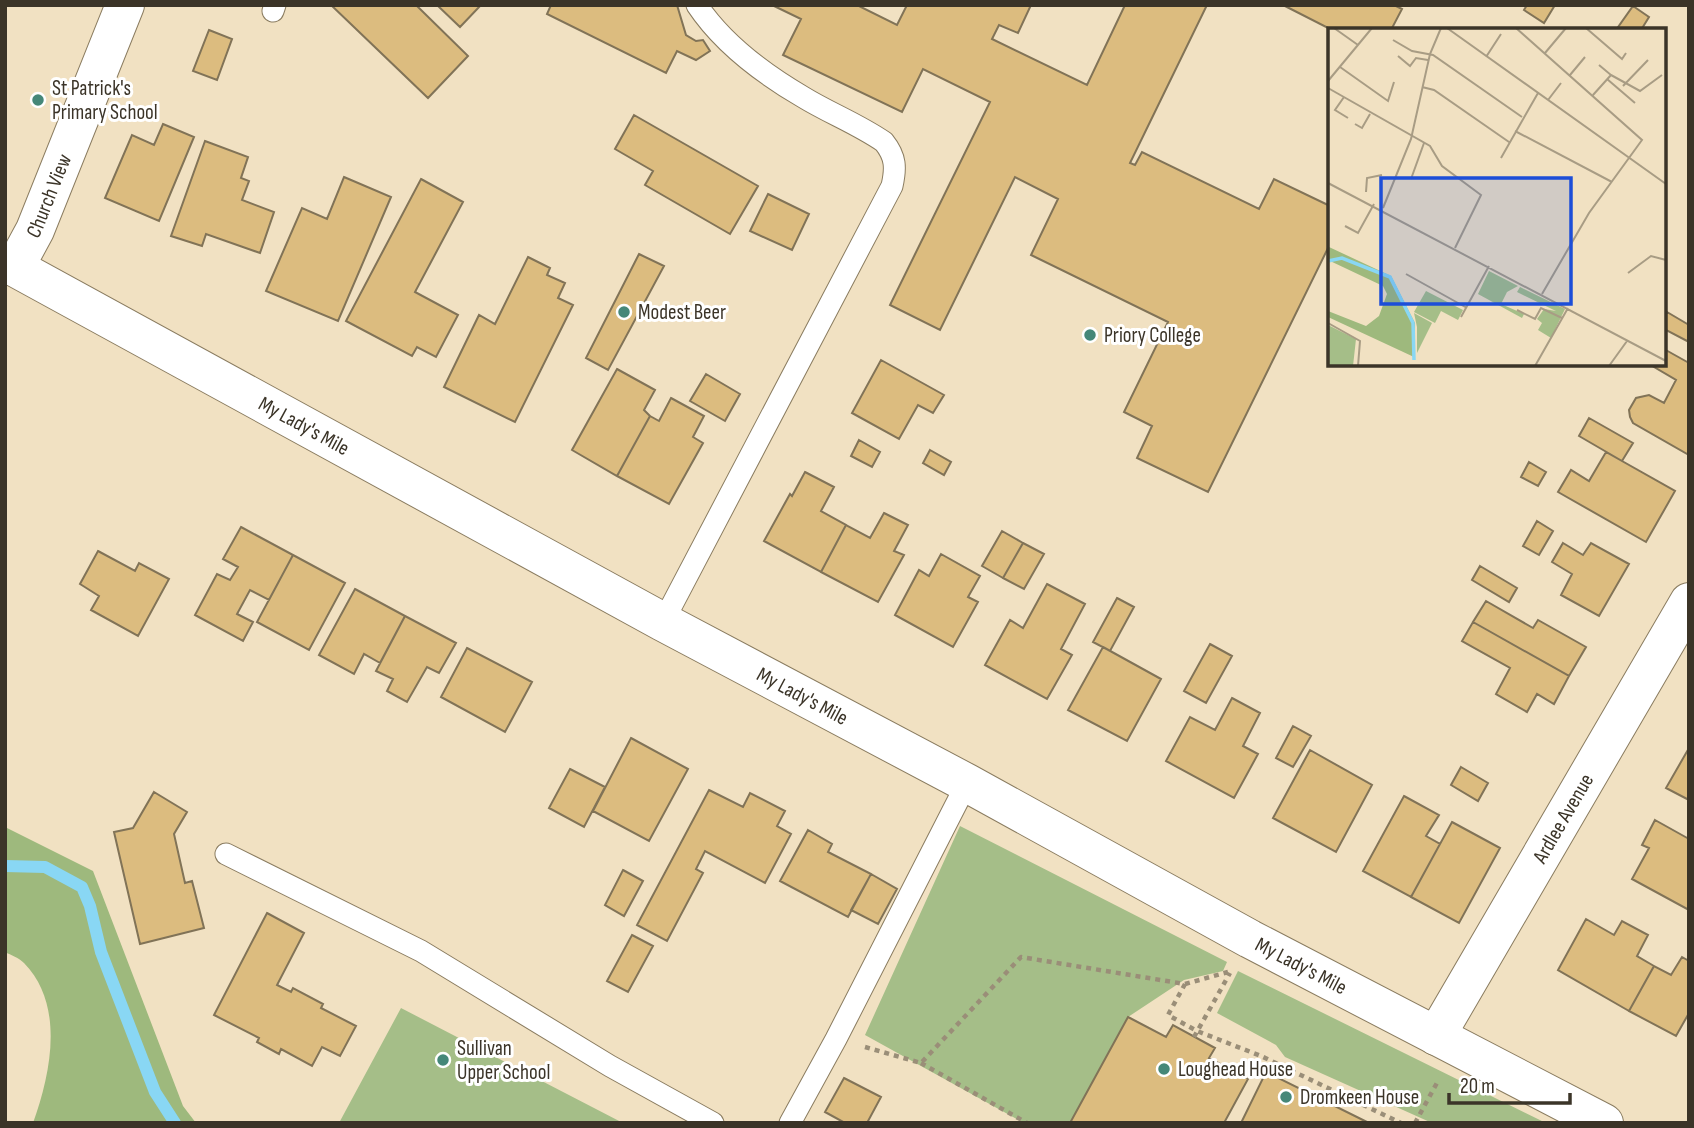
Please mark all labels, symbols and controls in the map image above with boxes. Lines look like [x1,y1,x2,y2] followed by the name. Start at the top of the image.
[1328,28,1666,366] inset map
[52,76,158,125] place label: St Patrick's Primary School
[30,92,46,108] marker: St Patrick's Primary School
[21,150,77,242] street label: Church View
[638,300,726,325] place label: Modest Beer
[616,304,632,320] marker: Modest Beer
[1104,323,1201,348] place label: Priory College
[1082,327,1098,343] marker: Priory College
[254,391,354,461] street label: My Lady's Mile
[752,662,852,731] street label: My Lady's Mile
[1527,769,1599,869] street label: Ardlee Avenue
[1251,932,1351,1000] street label: My Lady's Mile
[457,1036,550,1085] place label: Sullivan Upper School
[435,1052,451,1068] marker: Sullivan Upper School
[1178,1057,1293,1082] place label: Loughead House
[1156,1061,1172,1077] marker: Loughead House
[1449,1062,1570,1106] scale bar
[1460,1074,1495,1099] text: 20 m
[1300,1085,1419,1110] place label: Dromkeen House
[1278,1089,1294,1105] marker: Dromkeen House

